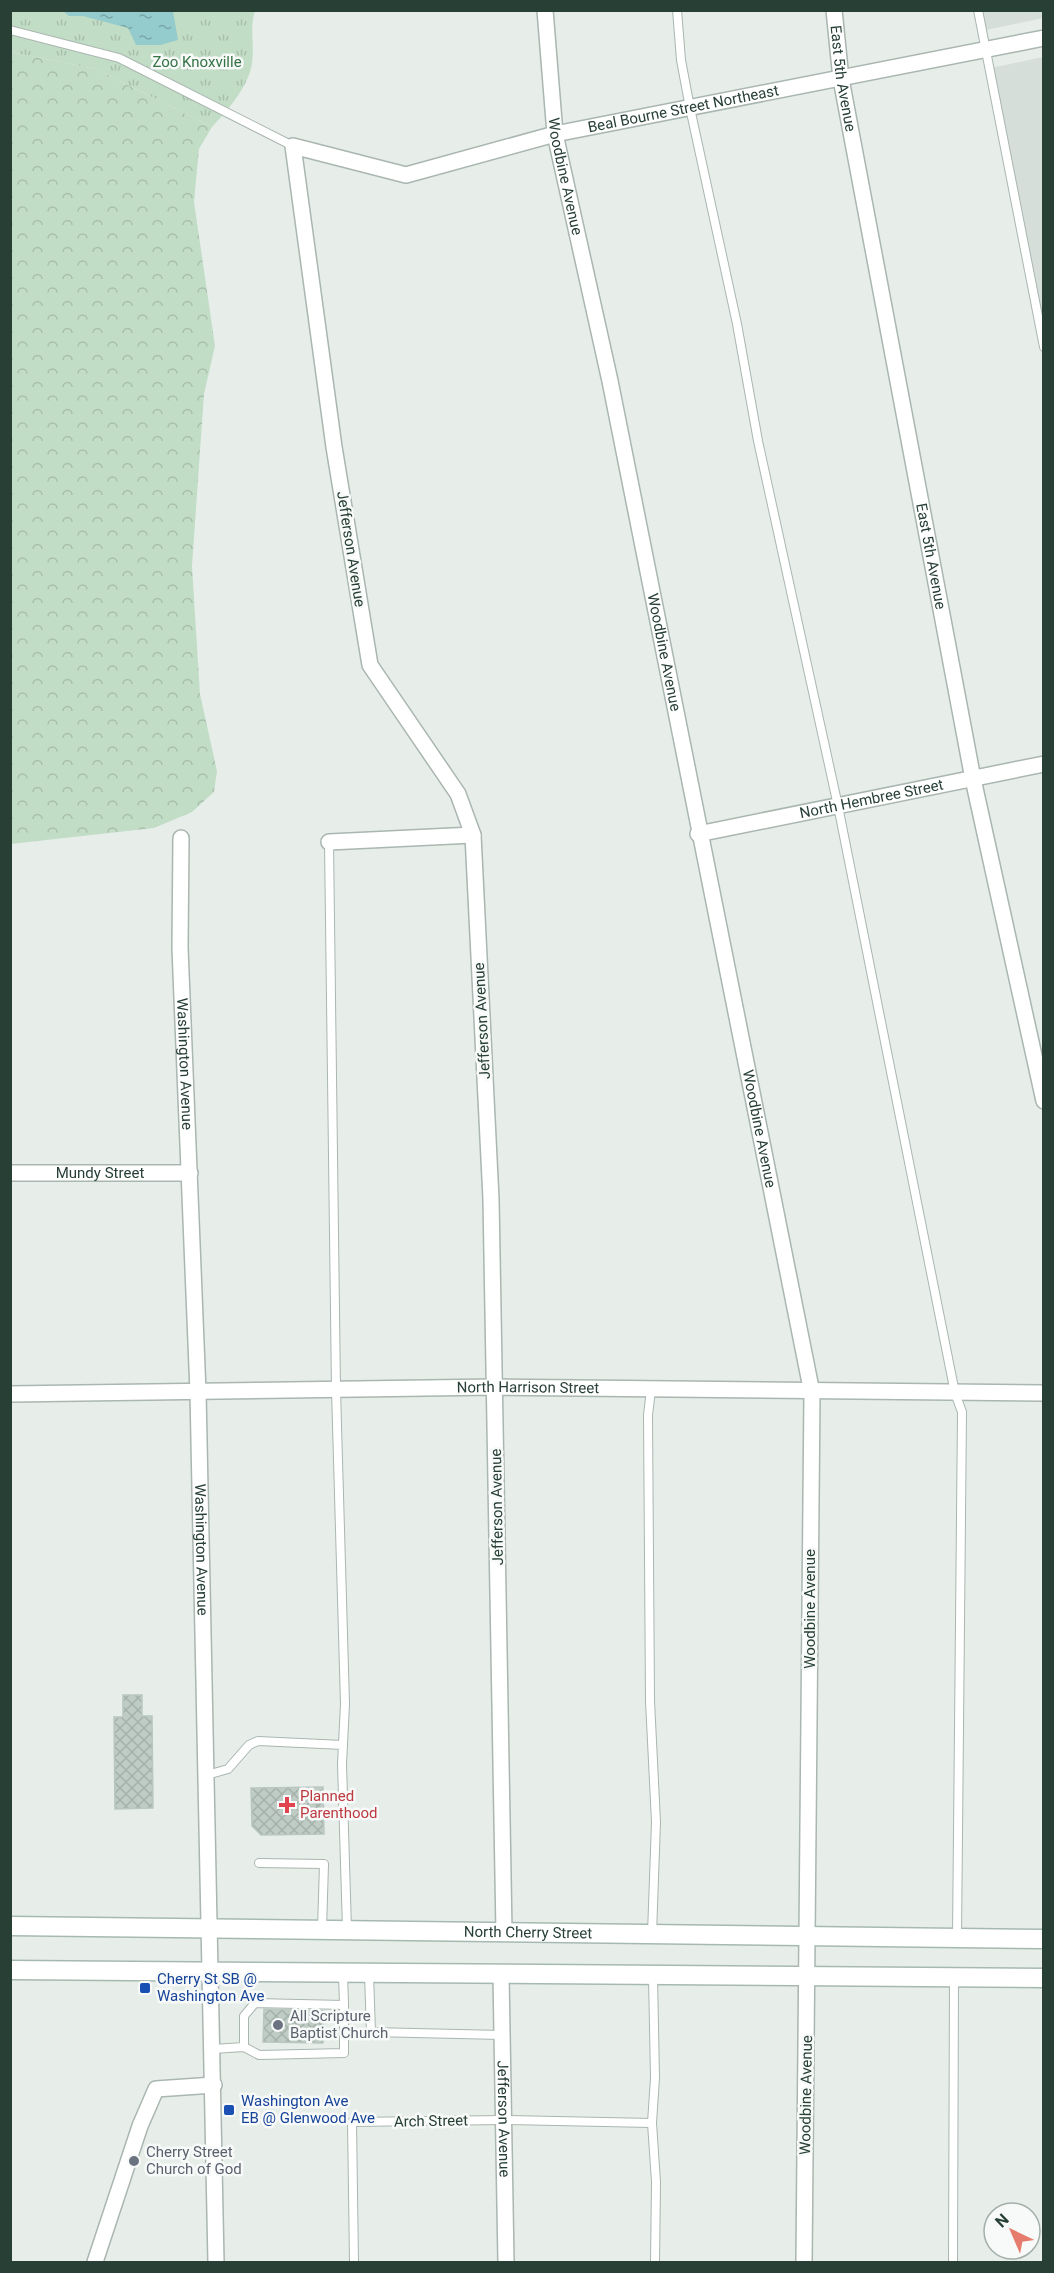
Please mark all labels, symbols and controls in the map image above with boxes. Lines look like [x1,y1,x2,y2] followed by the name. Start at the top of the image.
[827,24,860,133] street label: East 5th Avenue
[152,53,242,71] park label: Zoo Knoxville
[586,81,780,136] street label: Beal Bourne Street Northeast
[545,117,586,237] street label: Woodbine Avenue
[333,490,369,608] street label: Jefferson Avenue
[912,502,950,611] street label: East 5th Avenue
[644,592,685,713] street label: Woodbine Avenue
[798,776,945,822] street label: North Hembree Street
[470,962,494,1080] street label: Jefferson Avenue
[173,998,196,1130] street label: Washington Avenue
[739,1068,780,1189] street label: Woodbine Avenue
[56,1164,144,1182] street label: Mundy Street
[457,1378,599,1397] street label: North Harrison Street
[487,1448,507,1566] street label: Jefferson Avenue
[191,1483,212,1616] street label: Washington Avenue
[801,1549,819,1669] street label: Woodbine Avenue
[300,1787,377,1822] place label: Planned Parenthood
[278,1796,296,1814] marker: Planned Parenthood
[464,1923,592,1942] street label: North Cherry Street
[157,1970,264,2005] place label: Cherry St SB @ Washington Ave
[138,1981,152,1995] marker: Cherry St SB @ Washington Ave
[290,2007,388,2042] place label: All Scripture Baptist Church
[271,2018,285,2032] marker: All Scripture Baptist Church
[796,2035,816,2155] street label: Woodbine Avenue
[493,2060,514,2178] street label: Jefferson Avenue
[241,2092,375,2127] place label: Washington Ave EB @ Glenwood Ave
[222,2103,236,2117] marker: Washington Ave EB @ Glenwood Ave
[394,2111,468,2131] street label: Arch Street
[146,2143,242,2178] place label: Cherry Street Church of God
[127,2154,141,2168] marker: Cherry Street Church of God
[982,2201,1042,2261] north arrow
[991,2210,1013,2231] text: N

